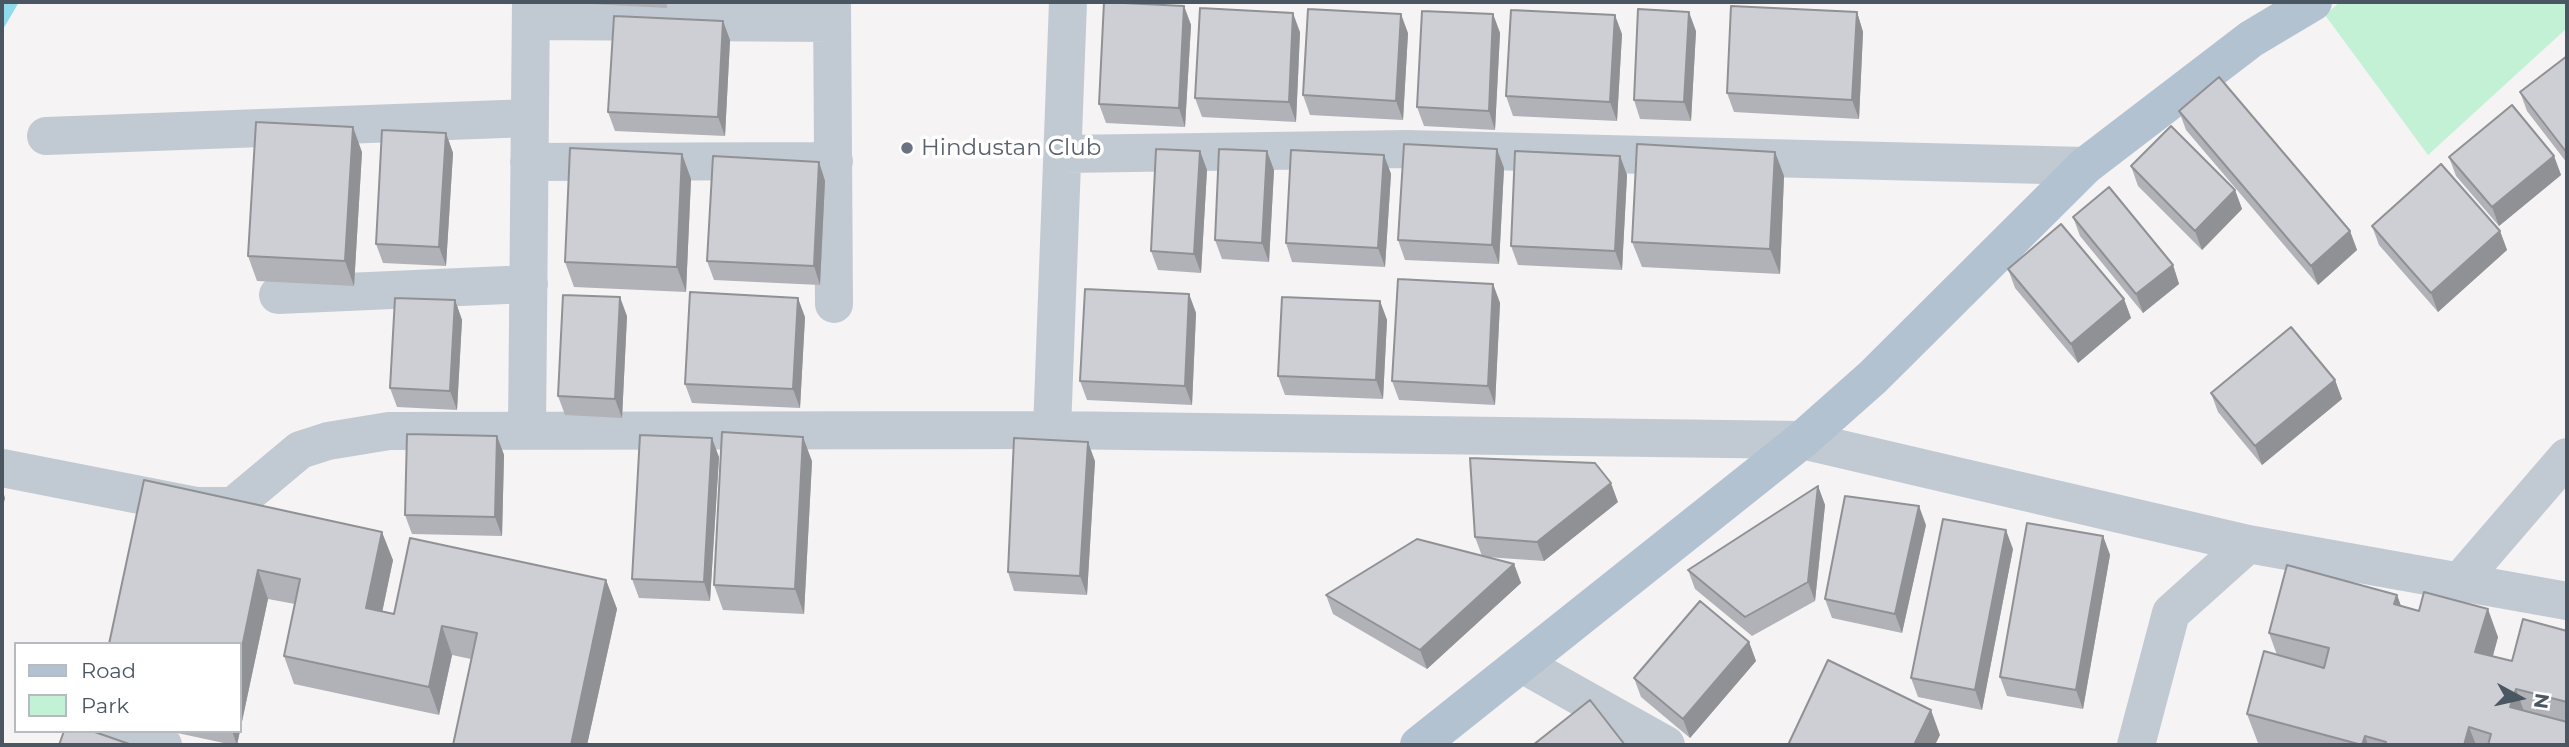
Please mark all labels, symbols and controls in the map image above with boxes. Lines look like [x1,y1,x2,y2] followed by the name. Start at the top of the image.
[921,134,1101,162] place label: Hindustan Club
[899,140,915,156] marker: Hindustan Club
[14,642,242,733] legend
[81,658,136,683] text: Road
[2485,663,2555,733] north arrow
[2529,692,2554,710] text: N
[81,693,129,718] text: Park

